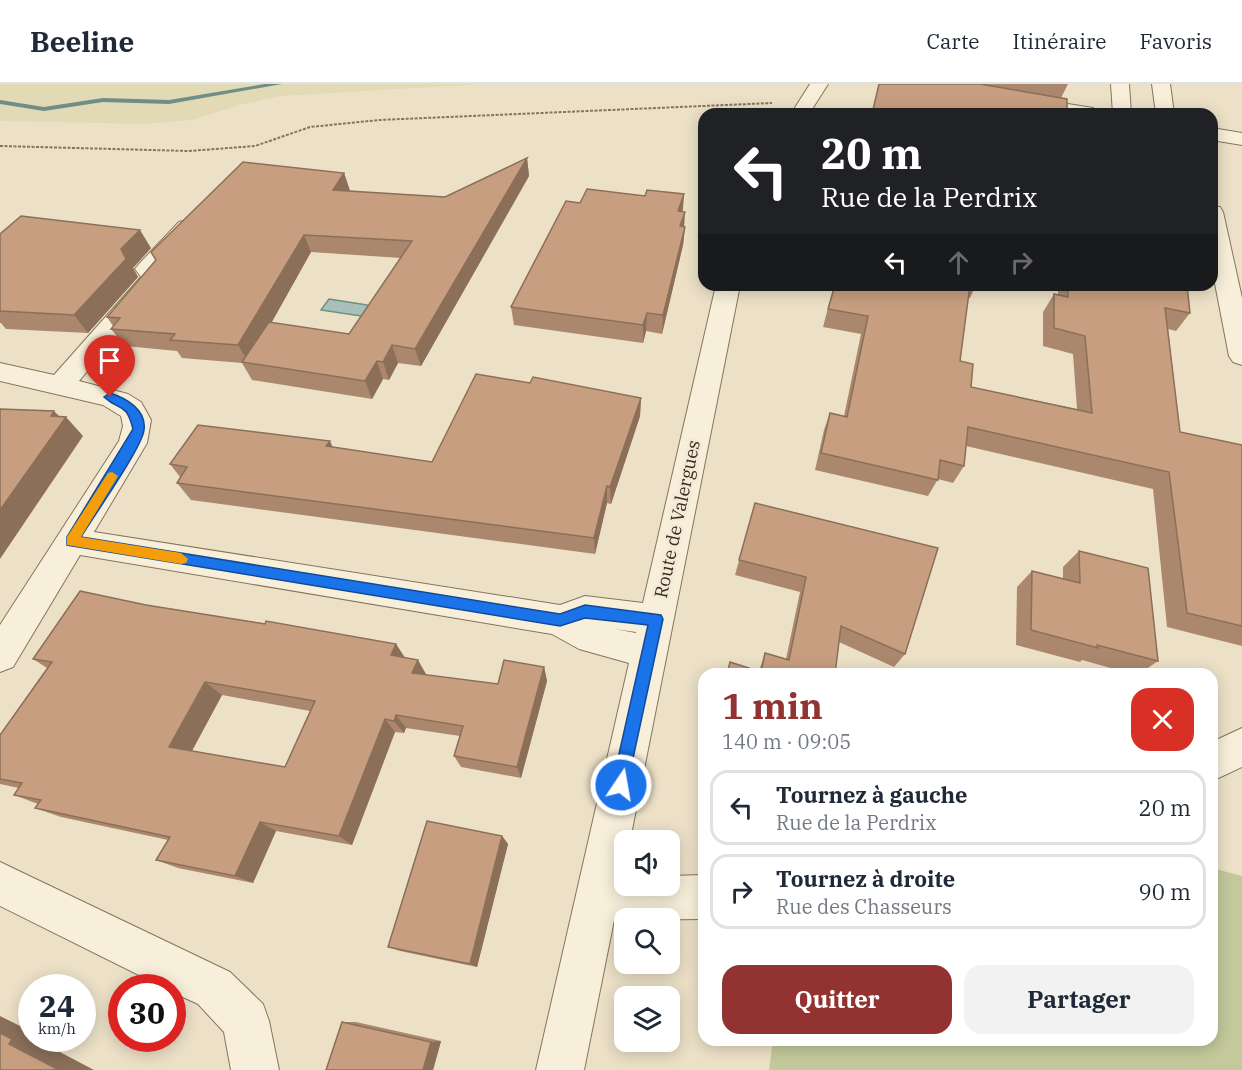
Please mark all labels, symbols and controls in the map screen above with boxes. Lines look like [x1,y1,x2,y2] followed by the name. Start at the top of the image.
[30,23,134,60] text: Beeline
[926,27,980,55] text: Carte
[1013,27,1106,55] text: Itinéraire
[1139,27,1212,55] text: Favoris
[821,126,922,181] text: 20 m
[722,132,800,210] icon: left
[821,179,1038,214] text: Rue de la Perdrix
[879,246,912,279] icon: left
[942,246,975,279] icon: ahead
[1005,246,1038,279] icon: right
[84,335,135,397] pin
[93,344,126,377] icon: arrive
[649,438,705,600] street label: Route de Valergues
[722,682,823,729] text: 1 min
[1131,688,1194,751] button: close
[722,728,851,755] text: 140 m · 09:05
[589,753,653,817] position arrow
[776,780,967,809] text: Tournez à gauche
[725,791,758,824] icon: left
[1139,793,1191,822] text: 20 m
[776,809,936,836] text: Rue de la Perdrix
[614,830,680,1052] map controls
[614,830,680,896] button: sound
[776,864,955,893] text: Tournez à droite
[725,875,758,908] icon: right
[1139,877,1191,906] text: 90 m
[776,893,952,920] text: Rue des Chasseurs
[614,908,680,974] button: search
[722,965,952,1034] button: Quitter
[964,965,1194,1034] button: Partager
[108,974,186,1052] speed limit sign: 30
[39,986,75,1025] text: 24
[614,986,680,1052] button: layers
[38,1019,76,1038] text: km/h

